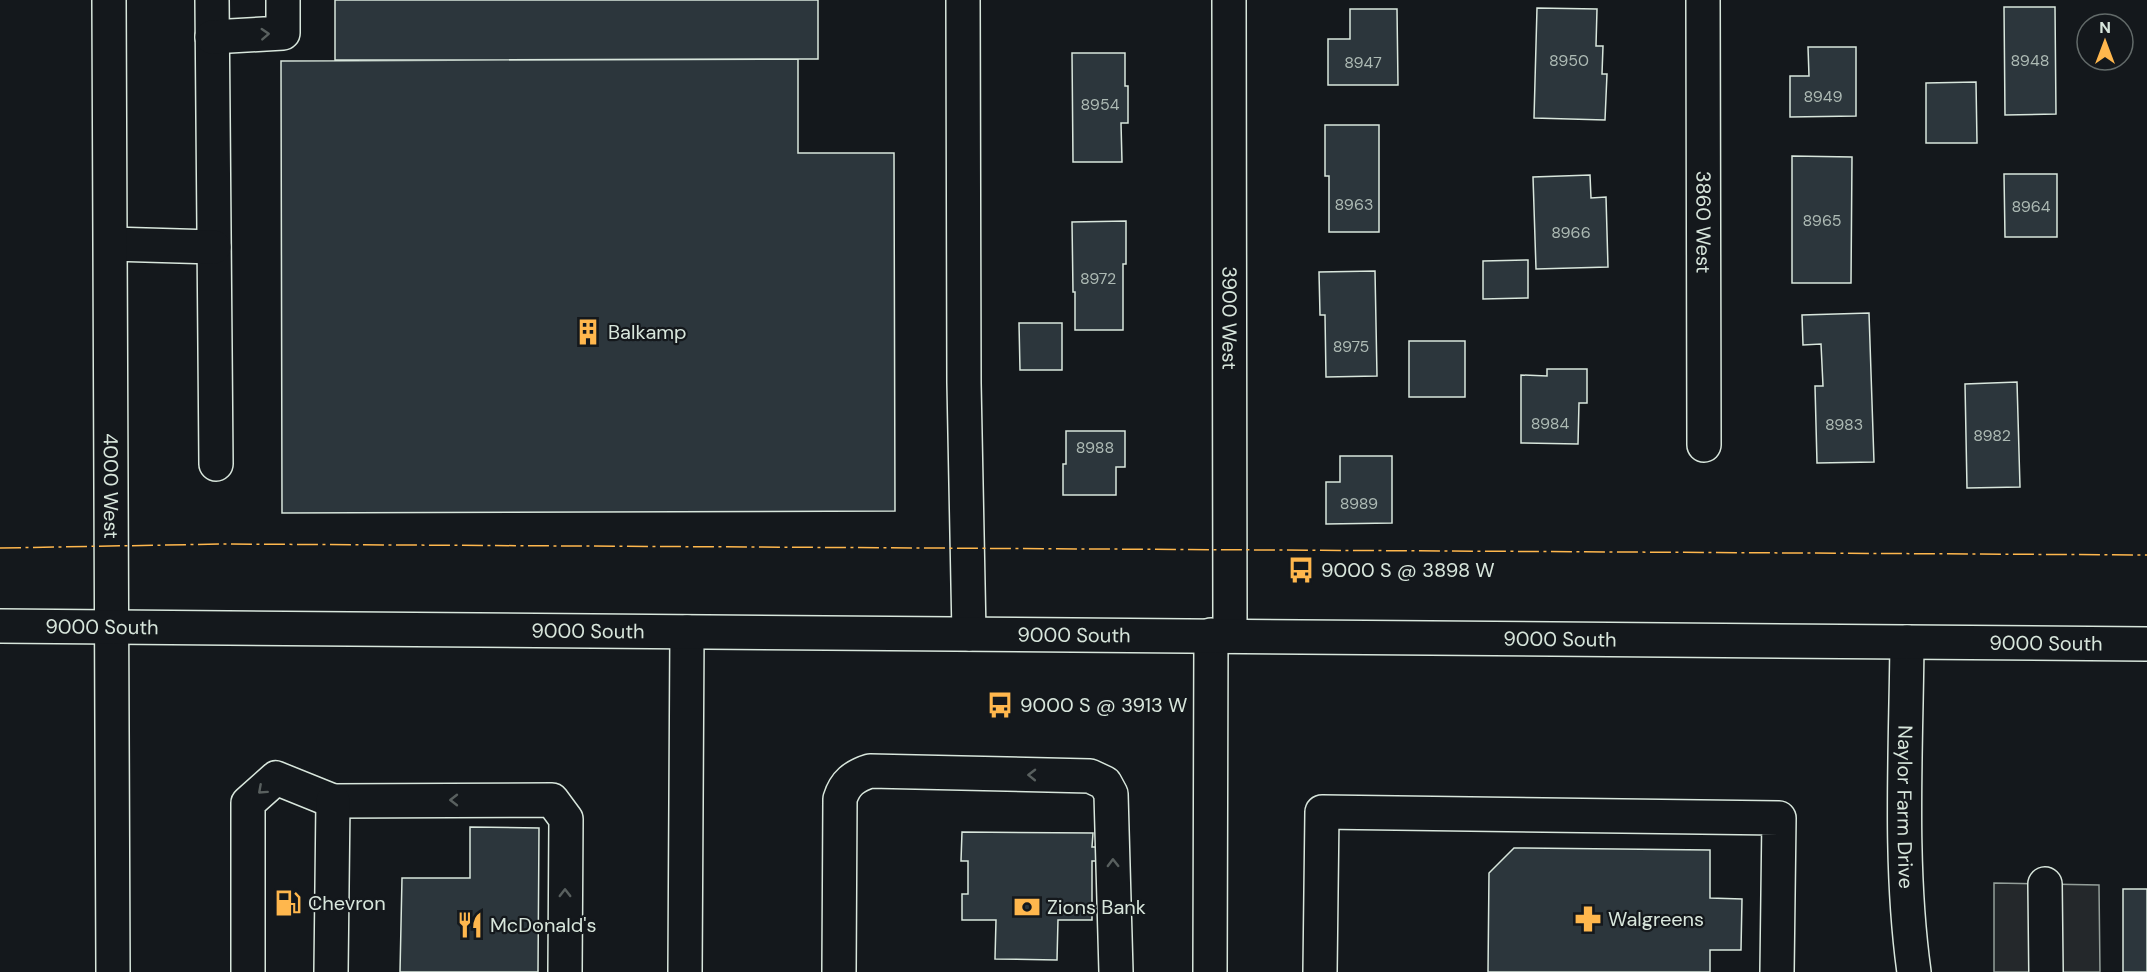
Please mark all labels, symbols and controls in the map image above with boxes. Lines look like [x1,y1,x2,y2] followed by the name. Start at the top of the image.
[2075,12,2135,72] north arrow
[2099,17,2111,38] text: N
[260,28,269,41] one-way arrow
[1549,50,1589,71] house number: 8950
[2011,50,2049,71] house number: 8948
[1344,52,1382,73] house number: 8947
[1803,86,1843,107] house number: 8949
[1081,94,1120,115] house number: 8954
[1690,171,1717,274] street label: 3860 West
[1335,194,1373,215] house number: 8963
[2011,196,2051,217] house number: 8964
[1803,210,1841,231] house number: 8965
[1551,222,1591,243] house number: 8966
[1216,266,1243,370] street label: 3900 West
[1080,268,1116,289] house number: 8972
[573,317,603,347] building icon: Balkamp
[608,319,687,345] place label: Balkamp
[1333,336,1369,357] house number: 8975
[1531,413,1570,434] house number: 8984
[1825,414,1863,435] house number: 8983
[1973,425,2011,446] house number: 8982
[98,433,124,539] street label: 4000 West
[1076,437,1114,458] house number: 8988
[1340,493,1378,514] house number: 8989
[1286,555,1316,585] bus stop icon: 9000 S @ 3898 W
[1321,557,1495,583] place label: 9000 S @ 3898 W
[45,613,159,640] street label: 9000 South
[531,617,645,644] street label: 9000 South
[1017,622,1131,648] street label: 9000 South
[1503,626,1617,653] street label: 9000 South
[1989,630,2103,657] street label: 9000 South
[985,690,1015,720] bus stop icon: 9000 S @ 3913 W
[1020,692,1187,718] place label: 9000 S @ 3913 W
[1891,725,1919,889] street label: Naylor Farm Drive
[1027,768,1036,781] one-way arrow
[258,783,269,794] one-way arrow
[449,794,458,806] one-way arrow
[1107,859,1119,868] one-way arrow
[273,888,303,918] fuel station icon: Chevron
[559,888,572,897] one-way arrow
[308,890,386,916] place label: Chevron
[1012,892,1042,922] bank icon: Zions Bank
[1047,894,1146,920] place label: Zions Bank
[1573,904,1603,934] pharmacy icon: Walgreens
[1608,906,1704,932] place label: Walgreens
[455,910,485,940] restaurant icon: McDonald's
[490,912,596,938] place label: McDonald's

